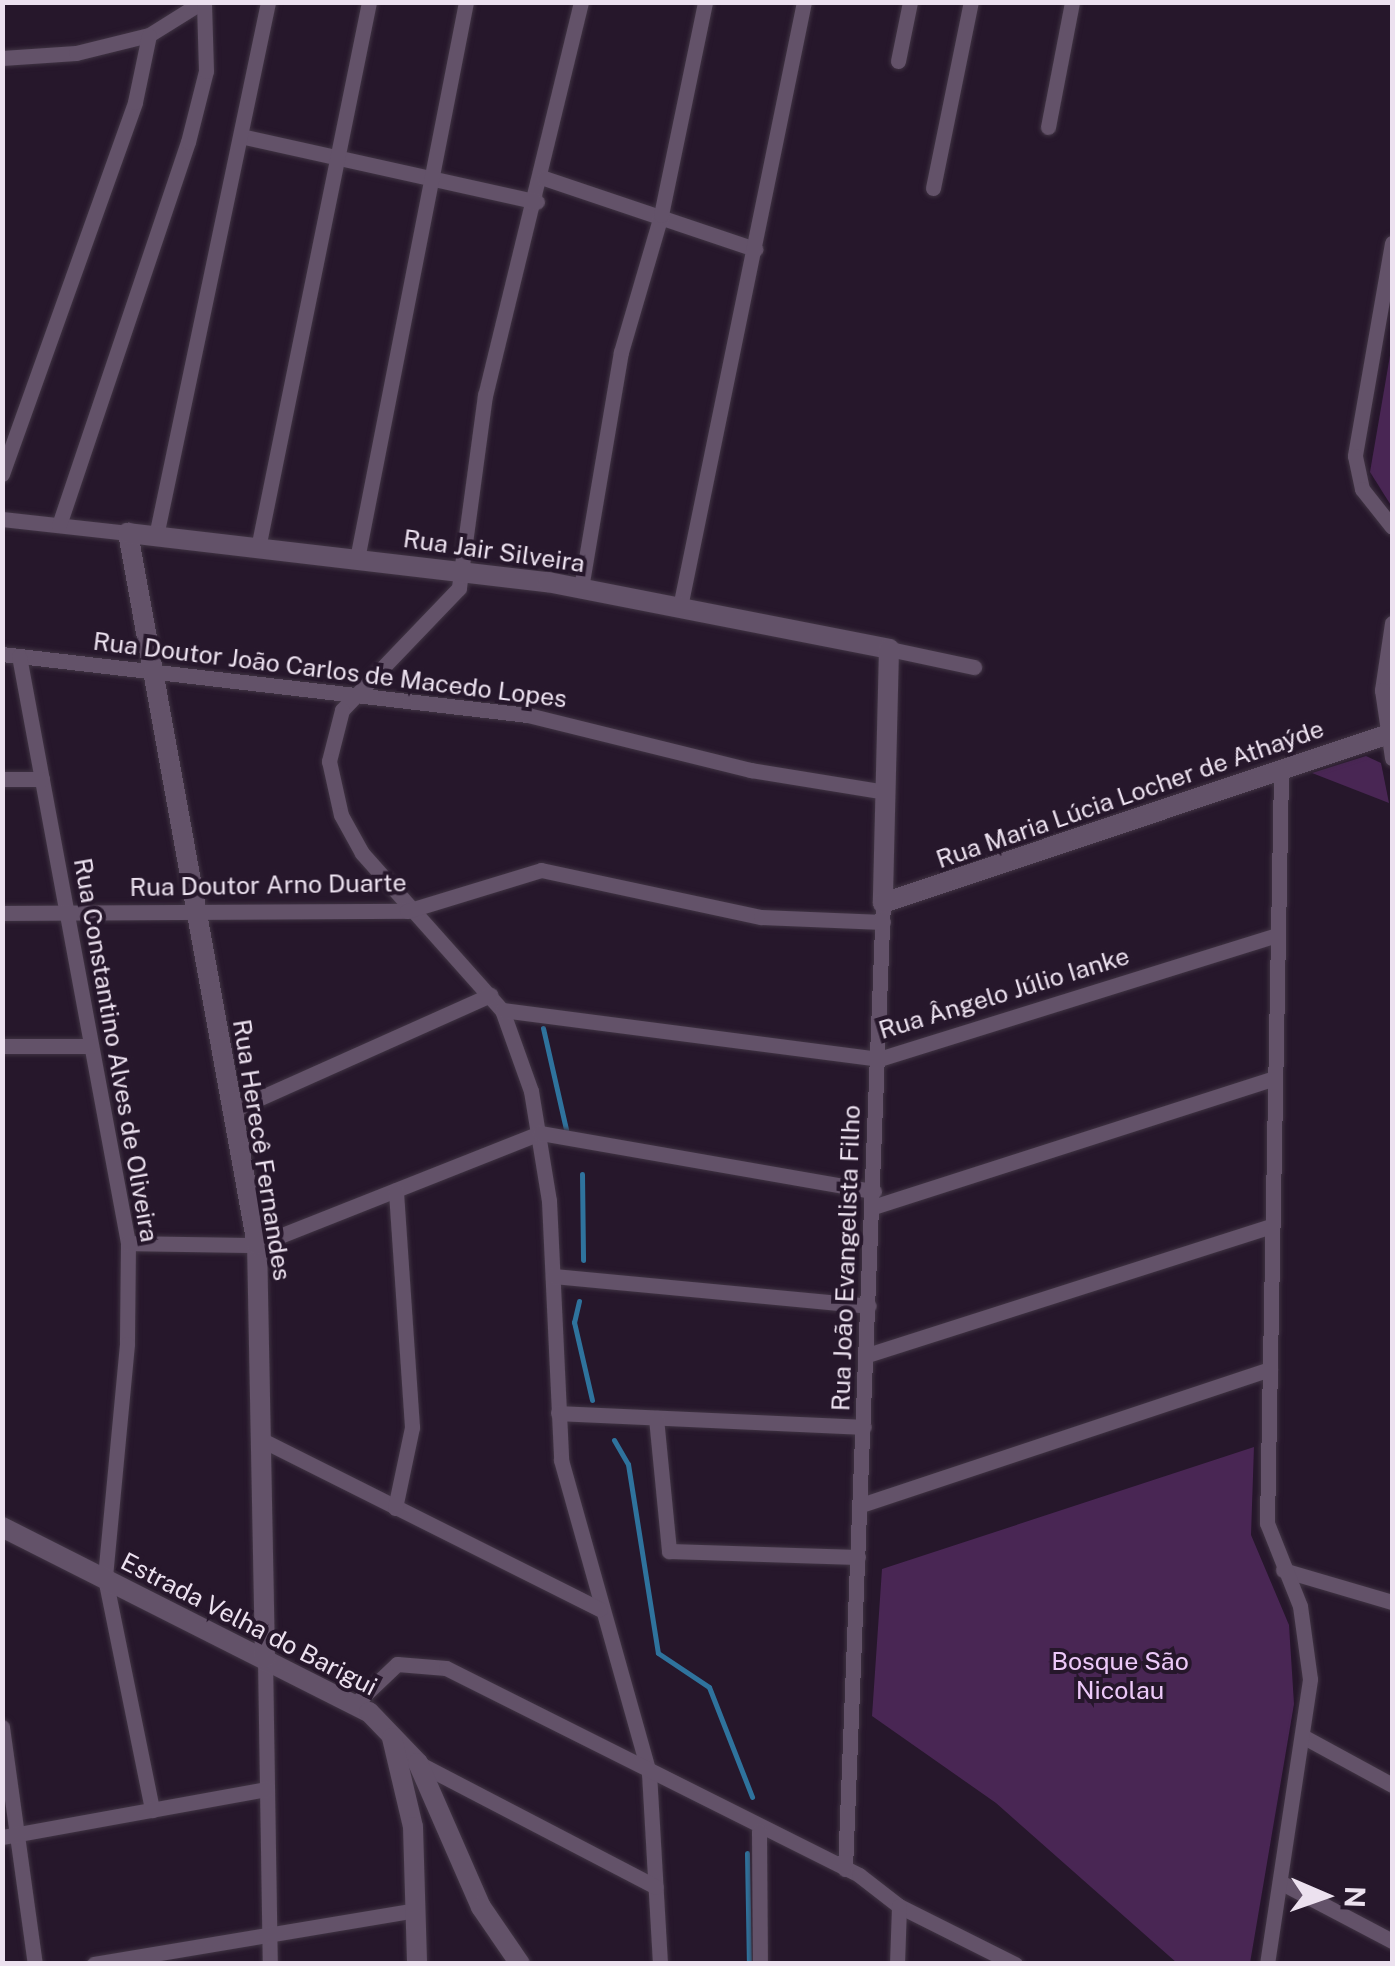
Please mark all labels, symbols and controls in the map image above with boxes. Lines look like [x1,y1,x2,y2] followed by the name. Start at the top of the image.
[401,523,587,579] street label: Rua Jair Silveira
[91,626,569,714] street label: Rua Doutor João Carlos de Macedo Lopes
[932,713,1328,875] street label: Rua Maria Lúcia Locher de Athaýde
[67,855,165,1245] street label: Rua Constantino Alves de Oliveira
[129,868,407,902] street label: Rua Doutor Arno Duarte
[875,941,1133,1045] street label: Rua Ângelo Júlio Ianke
[227,1017,297,1283] street label: Rua Herecê Fernandes
[826,1104,866,1412] street label: Rua João Evangelista Filho
[115,1546,383,1702] street label: Estrada Velha do Barigui
[1051,1647,1189,1706] park label: Bosque São Nicolau
[1275,1846,1375,1946] north arrow
[1339,1886,1372,1909] text: N

